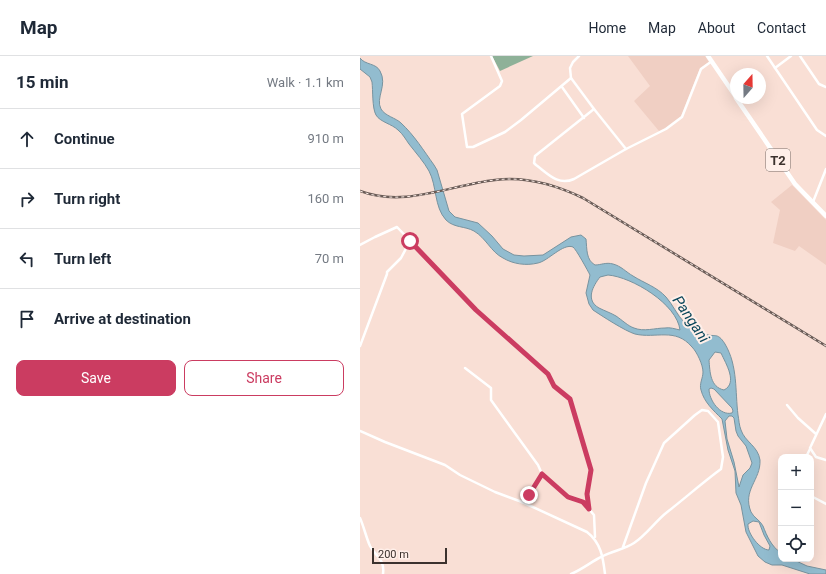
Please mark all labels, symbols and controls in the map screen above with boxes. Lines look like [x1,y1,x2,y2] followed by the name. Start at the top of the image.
[20,16,58,39] text: Map
[588,20,626,36] text: Home
[648,20,676,36] text: Map
[698,20,735,36] text: About
[757,20,806,36] text: Contact
[730,68,766,104] north arrow
[16,72,69,92] text: 15 min
[267,75,344,90] text: Walk · 1.1 km
[16,128,38,150] icon: ahead
[54,130,115,148] text: Continue
[307,131,344,146] text: 910 m
[766,149,790,171] road number: T2
[16,188,38,210] icon: right
[54,190,120,208] text: Turn right
[307,191,344,206] text: 160 m
[401,232,419,250] route start
[16,248,38,270] icon: left
[54,250,111,268] text: Turn left
[315,251,344,266] text: 70 m
[669,292,713,346] water label: Pangani
[16,308,38,330] icon: arrive
[54,310,191,328] text: Arrive at destination
[16,360,176,396] button: Save
[184,360,344,396] button: Share
[778,454,814,562] map controls
[778,454,814,490] button: +
[520,486,538,504] route end
[778,490,814,526] button: −
[778,526,814,562] button: locate
[372,546,447,565] scale bar
[378,548,409,561] text: 200 m

